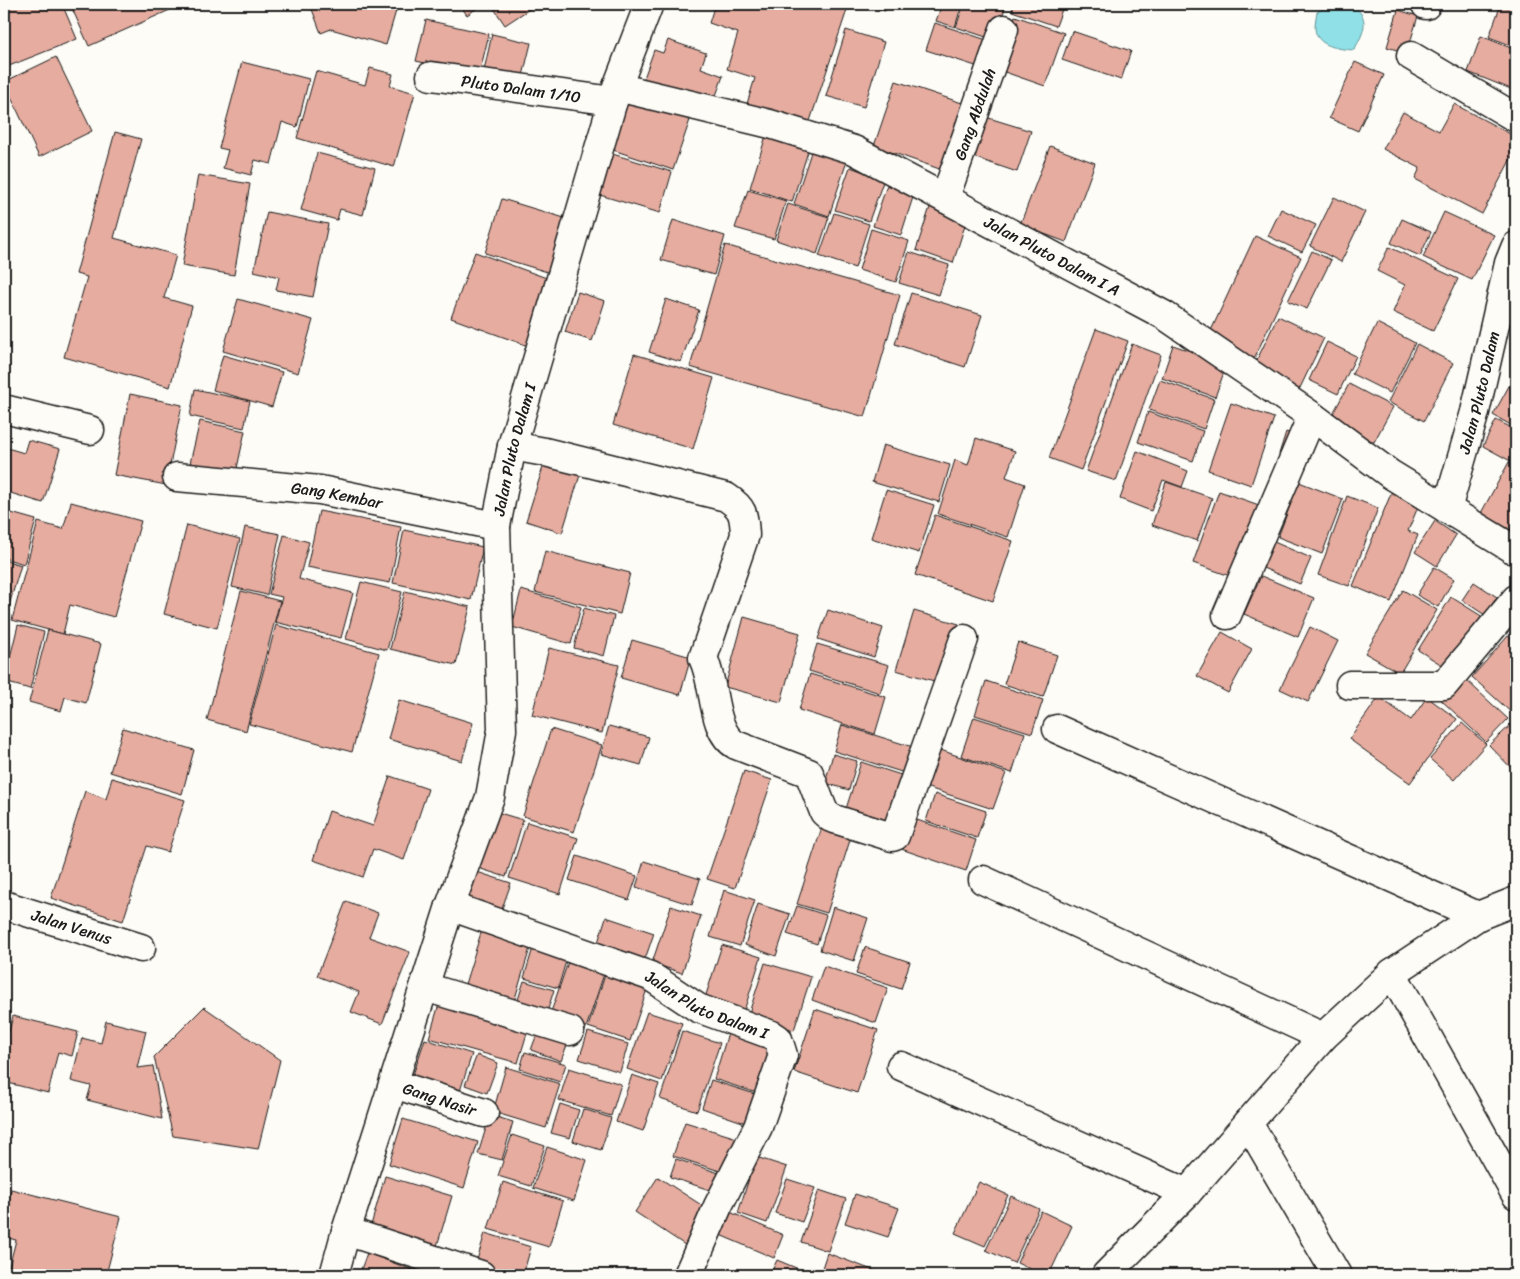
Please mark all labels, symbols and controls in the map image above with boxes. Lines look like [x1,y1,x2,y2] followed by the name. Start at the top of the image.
[945,64,1004,164] street label: Gang Abdulah
[459,66,583,111] street label: Pluto Dalam 1/10
[978,207,1126,304] street label: Jalan Pluto Dalam I A
[1449,328,1508,458] street label: Jalan Pluto Dalam
[484,378,545,519] street label: Jalan Pluto Dalam I
[290,473,387,517] street label: Gang Kembar
[27,900,116,953] street label: Jalan Venus
[641,961,774,1048] street label: Jalan Pluto Dalam I
[399,1073,482,1125] street label: Gang Nasir

